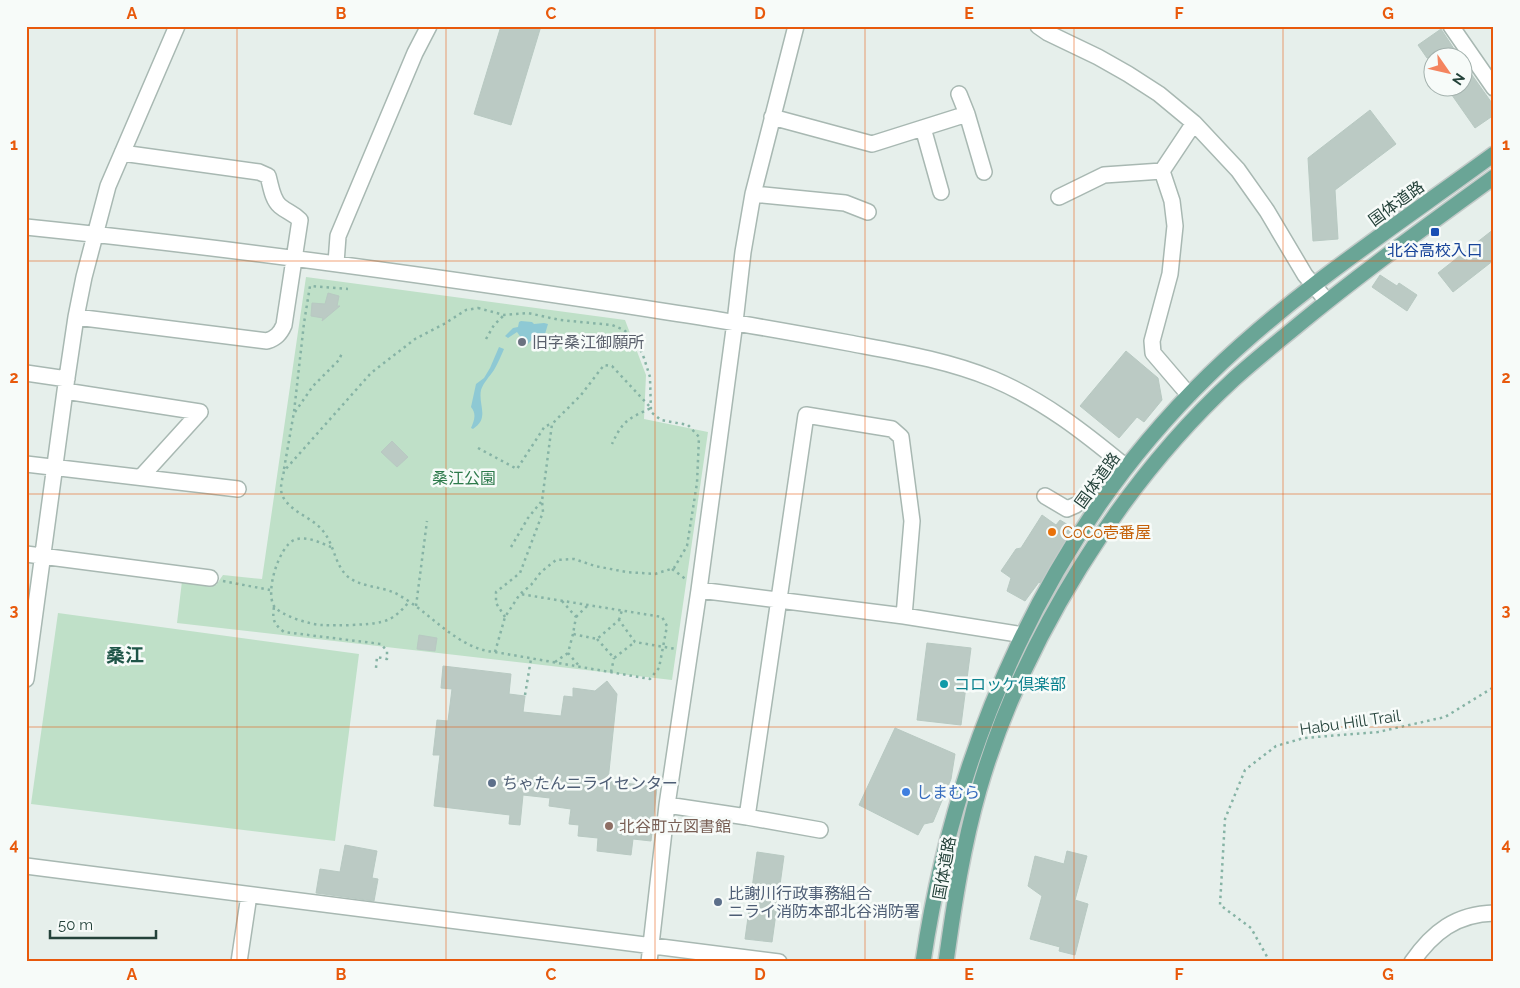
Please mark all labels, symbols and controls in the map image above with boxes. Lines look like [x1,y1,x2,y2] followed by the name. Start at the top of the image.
[127,4,138,23] text: A
[336,4,347,23] text: B
[546,4,557,23] text: C
[754,4,766,23] text: D
[964,4,974,23] text: E
[1174,4,1184,23] text: F
[1382,4,1394,23] text: G
[1422,48,1472,98] north arrow
[1449,70,1468,88] text: N
[10,135,18,154] text: 1
[1502,135,1510,154] text: 1
[1365,177,1428,230] street label: 国体道路
[1429,226,1441,238] marker: 北谷高校入口
[1387,241,1483,260] place label: 北谷高校入口
[532,333,644,352] place label: 旧字桑江御願所
[516,336,528,348] marker: 旧字桑江御願所
[9,368,19,387] text: 2
[1501,368,1511,387] text: 2
[1071,449,1124,512] street label: 国体道路
[432,469,496,488] park label: 桑江公園
[1062,523,1151,542] place label: CoCo壱番屋
[1046,526,1058,538] marker: CoCo壱番屋
[10,601,19,620] text: 3
[1502,601,1511,620] text: 3
[106,644,144,666] district label: 桑江
[954,675,1066,694] place label: コロッケ倶楽部
[938,678,950,690] marker: コロッケ倶楽部
[1298,706,1402,739] street label: Habu Hill Trail
[502,774,678,793] place label: ちゃたんニライセンター
[486,777,498,789] marker: ちゃたんニライセンター
[916,783,980,802] place label: しまむら
[900,786,912,798] marker: しまむら
[619,817,731,836] place label: 北谷町立図書館
[603,820,615,832] marker: 北谷町立図書館
[9,835,19,854] text: 4
[930,835,959,901] street label: 国体道路
[1501,835,1511,854] text: 4
[728,884,920,921] place label: 比謝川行政事務組合 ニライ消防本部北谷消防署
[712,896,724,908] marker: 比謝川行政事務組合 ニライ消防本部北谷消防署
[50,908,156,940] scale bar
[58,916,93,934] text: 50 m
[127,965,138,984] text: A
[336,965,347,984] text: B
[546,965,557,984] text: C
[754,965,766,984] text: D
[964,965,974,984] text: E
[1174,965,1184,984] text: F
[1382,965,1394,984] text: G

